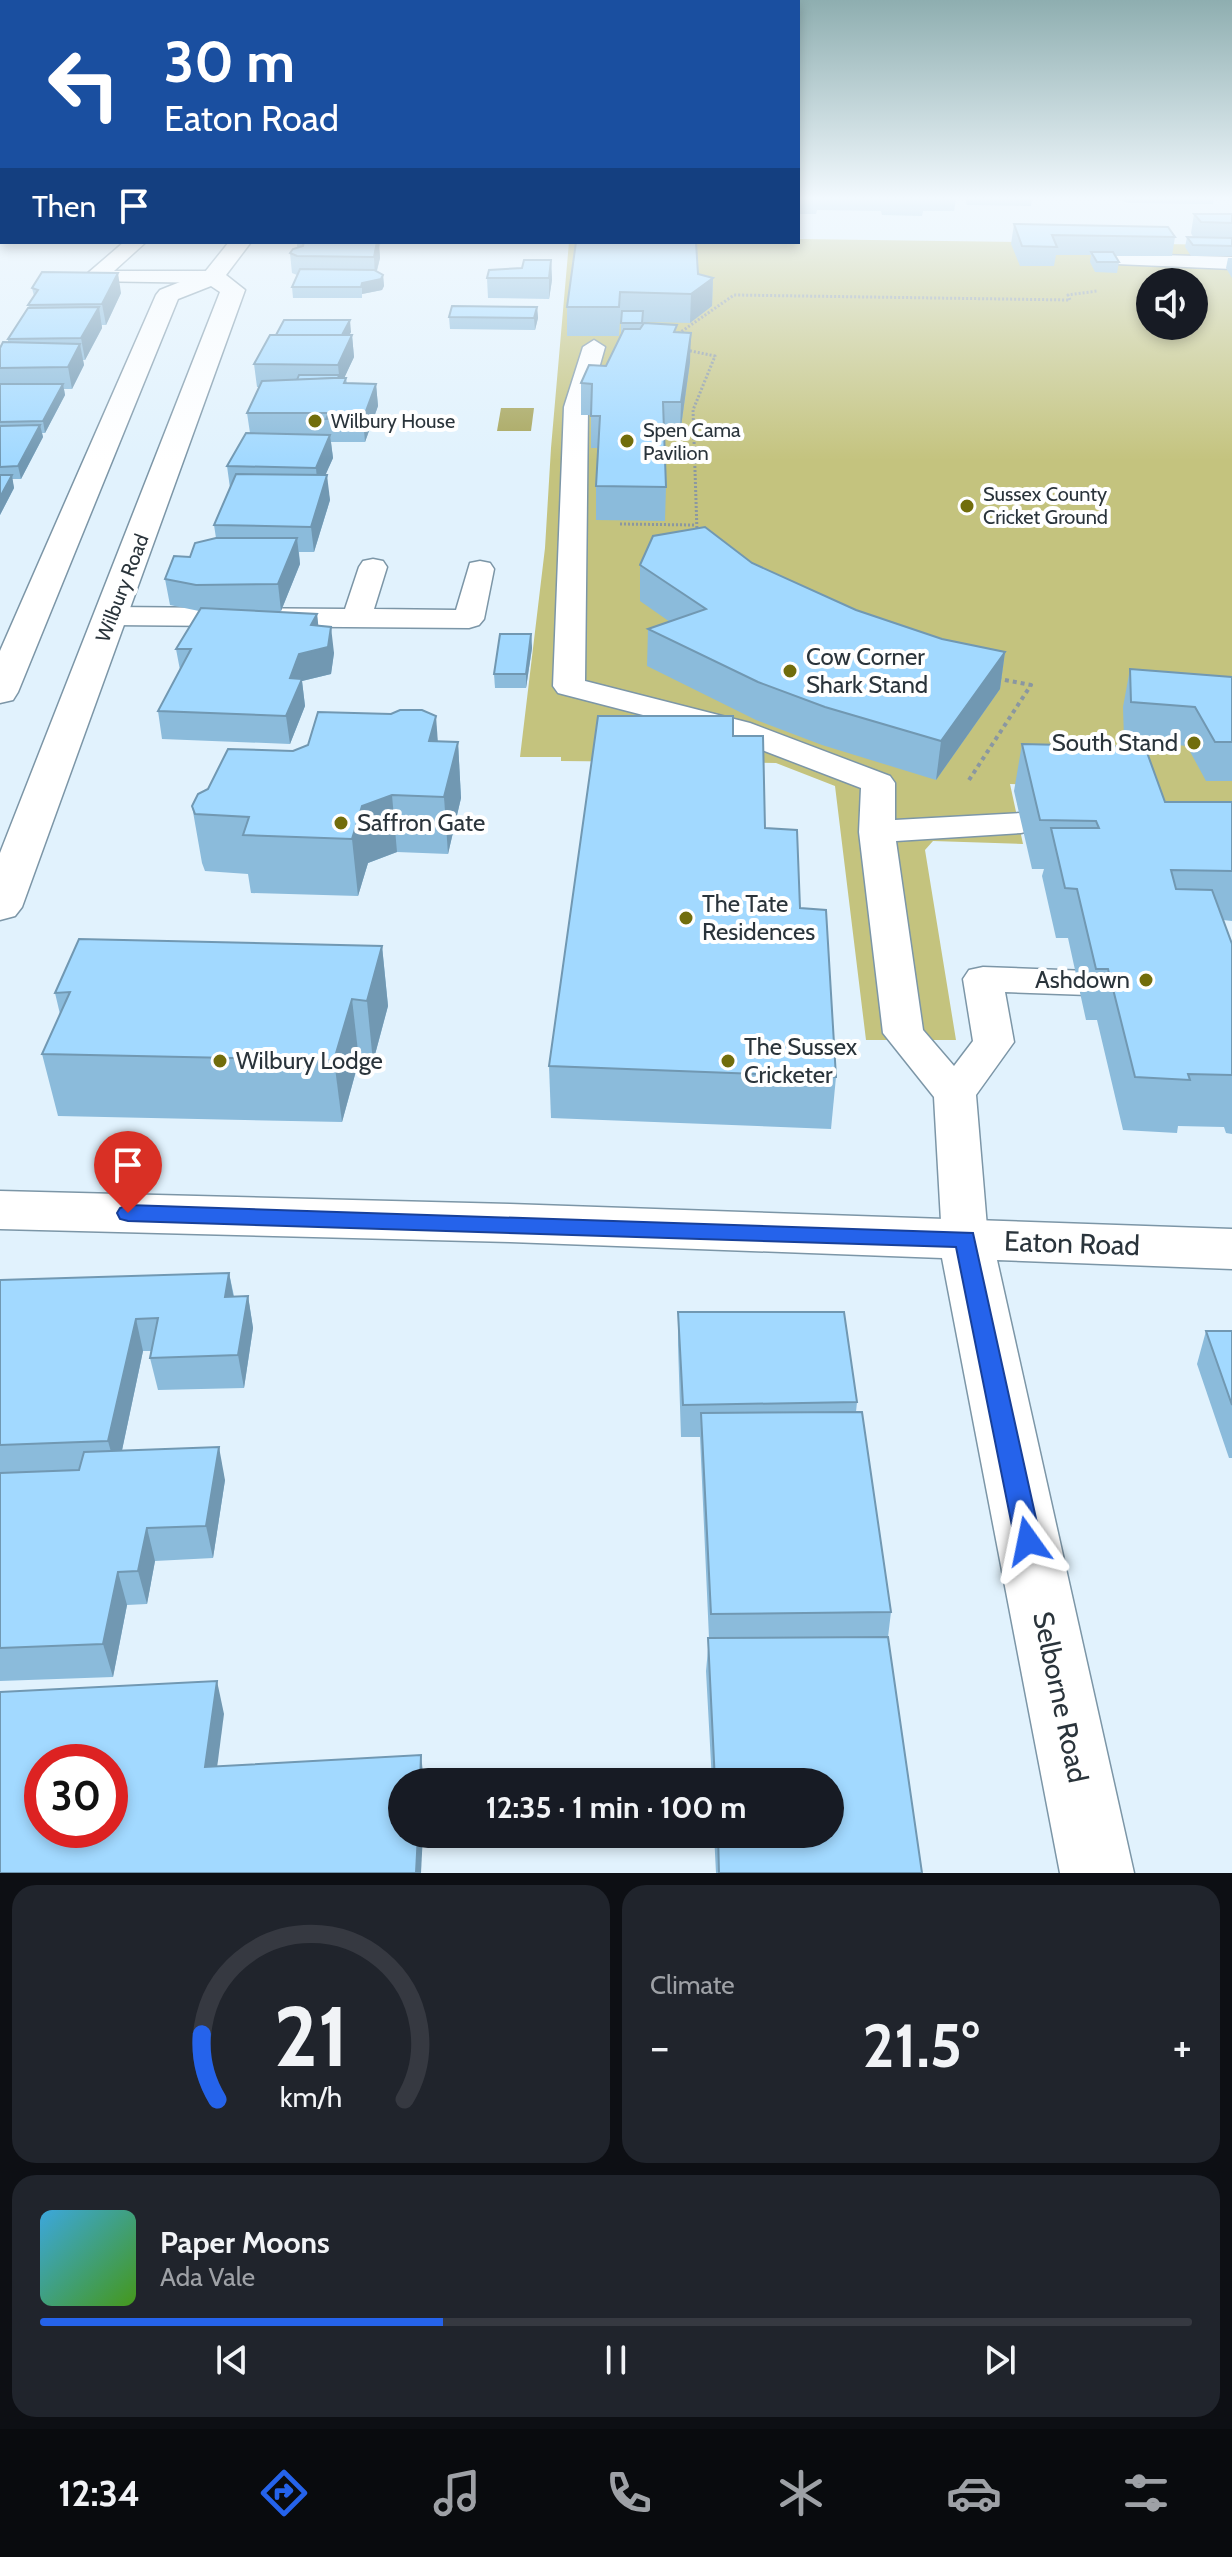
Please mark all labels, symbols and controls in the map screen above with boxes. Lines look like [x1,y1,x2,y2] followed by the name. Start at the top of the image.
[164,28,295,96] text: 30 m
[32,32,136,136] icon: left
[164,96,339,140] text: Eaton Road
[112,184,156,228] icon: arrive
[32,188,96,225] text: Then
[1136,268,1208,340] map controls
[1136,268,1208,340] button: sound
[331,409,455,433] place label: Wilbury House
[306,412,324,430] marker: Wilbury House
[643,418,741,465] place label: Spen Cama Pavilion
[618,432,636,450] marker: Spen Cama Pavilion
[983,482,1108,529] place label: Sussex County Cricket Ground
[958,497,976,515] marker: Sussex County Cricket Ground
[90,531,154,645] street label: Wilbury Road
[806,642,928,699] place label: Cow Corner Shark Stand
[781,662,799,680] marker: Cow Corner Shark Stand
[1052,728,1178,757] place label: South Stand
[1185,734,1203,752] marker: South Stand
[357,808,485,837] place label: Saffron Gate
[332,814,350,832] marker: Saffron Gate
[702,889,815,946] place label: The Tate Residences
[677,909,695,927] marker: The Tate Residences
[1035,965,1130,994] place label: Ashdown
[1137,971,1155,989] marker: Ashdown
[744,1032,858,1089] place label: The Sussex Cricketer
[236,1046,383,1075] place label: Wilbury Lodge
[211,1052,229,1070] marker: Wilbury Lodge
[719,1052,737,1070] marker: The Sussex Cricketer
[94,1131,162,1213] pin
[106,1143,150,1187] icon: arrive
[1003,1224,1141,1262] street label: Eaton Road
[986,1499,1070,1583] position arrow
[1026,1608,1096,1786] street label: Selborne Road
[24,1744,128,1848] speed limit sign: 30
[486,1789,746,1826] text: 12:35 · 1 min · 100 m
[650,1969,735,2001] text: Climate
[274,1986,348,2087] text: 21
[863,2009,979,2082] text: 21.5°
[650,2020,669,2073] text: −
[1173,2020,1192,2073] text: +
[280,2079,342,2114] text: km/h
[160,2224,330,2261] text: Paper Moons
[160,2261,255,2293] text: Ada Vale
[210,2338,254,2382] icon: previous
[594,2338,638,2382] icon: pause
[978,2338,1022,2382] icon: next
[256,2465,312,2521] icon: directions
[429,2465,485,2521] icon: music
[601,2465,657,2521] icon: phone
[773,2465,829,2521] icon: climate
[946,2465,1002,2521] icon: car
[1118,2465,1174,2521] icon: filters
[58,2471,140,2515] text: 12:34

